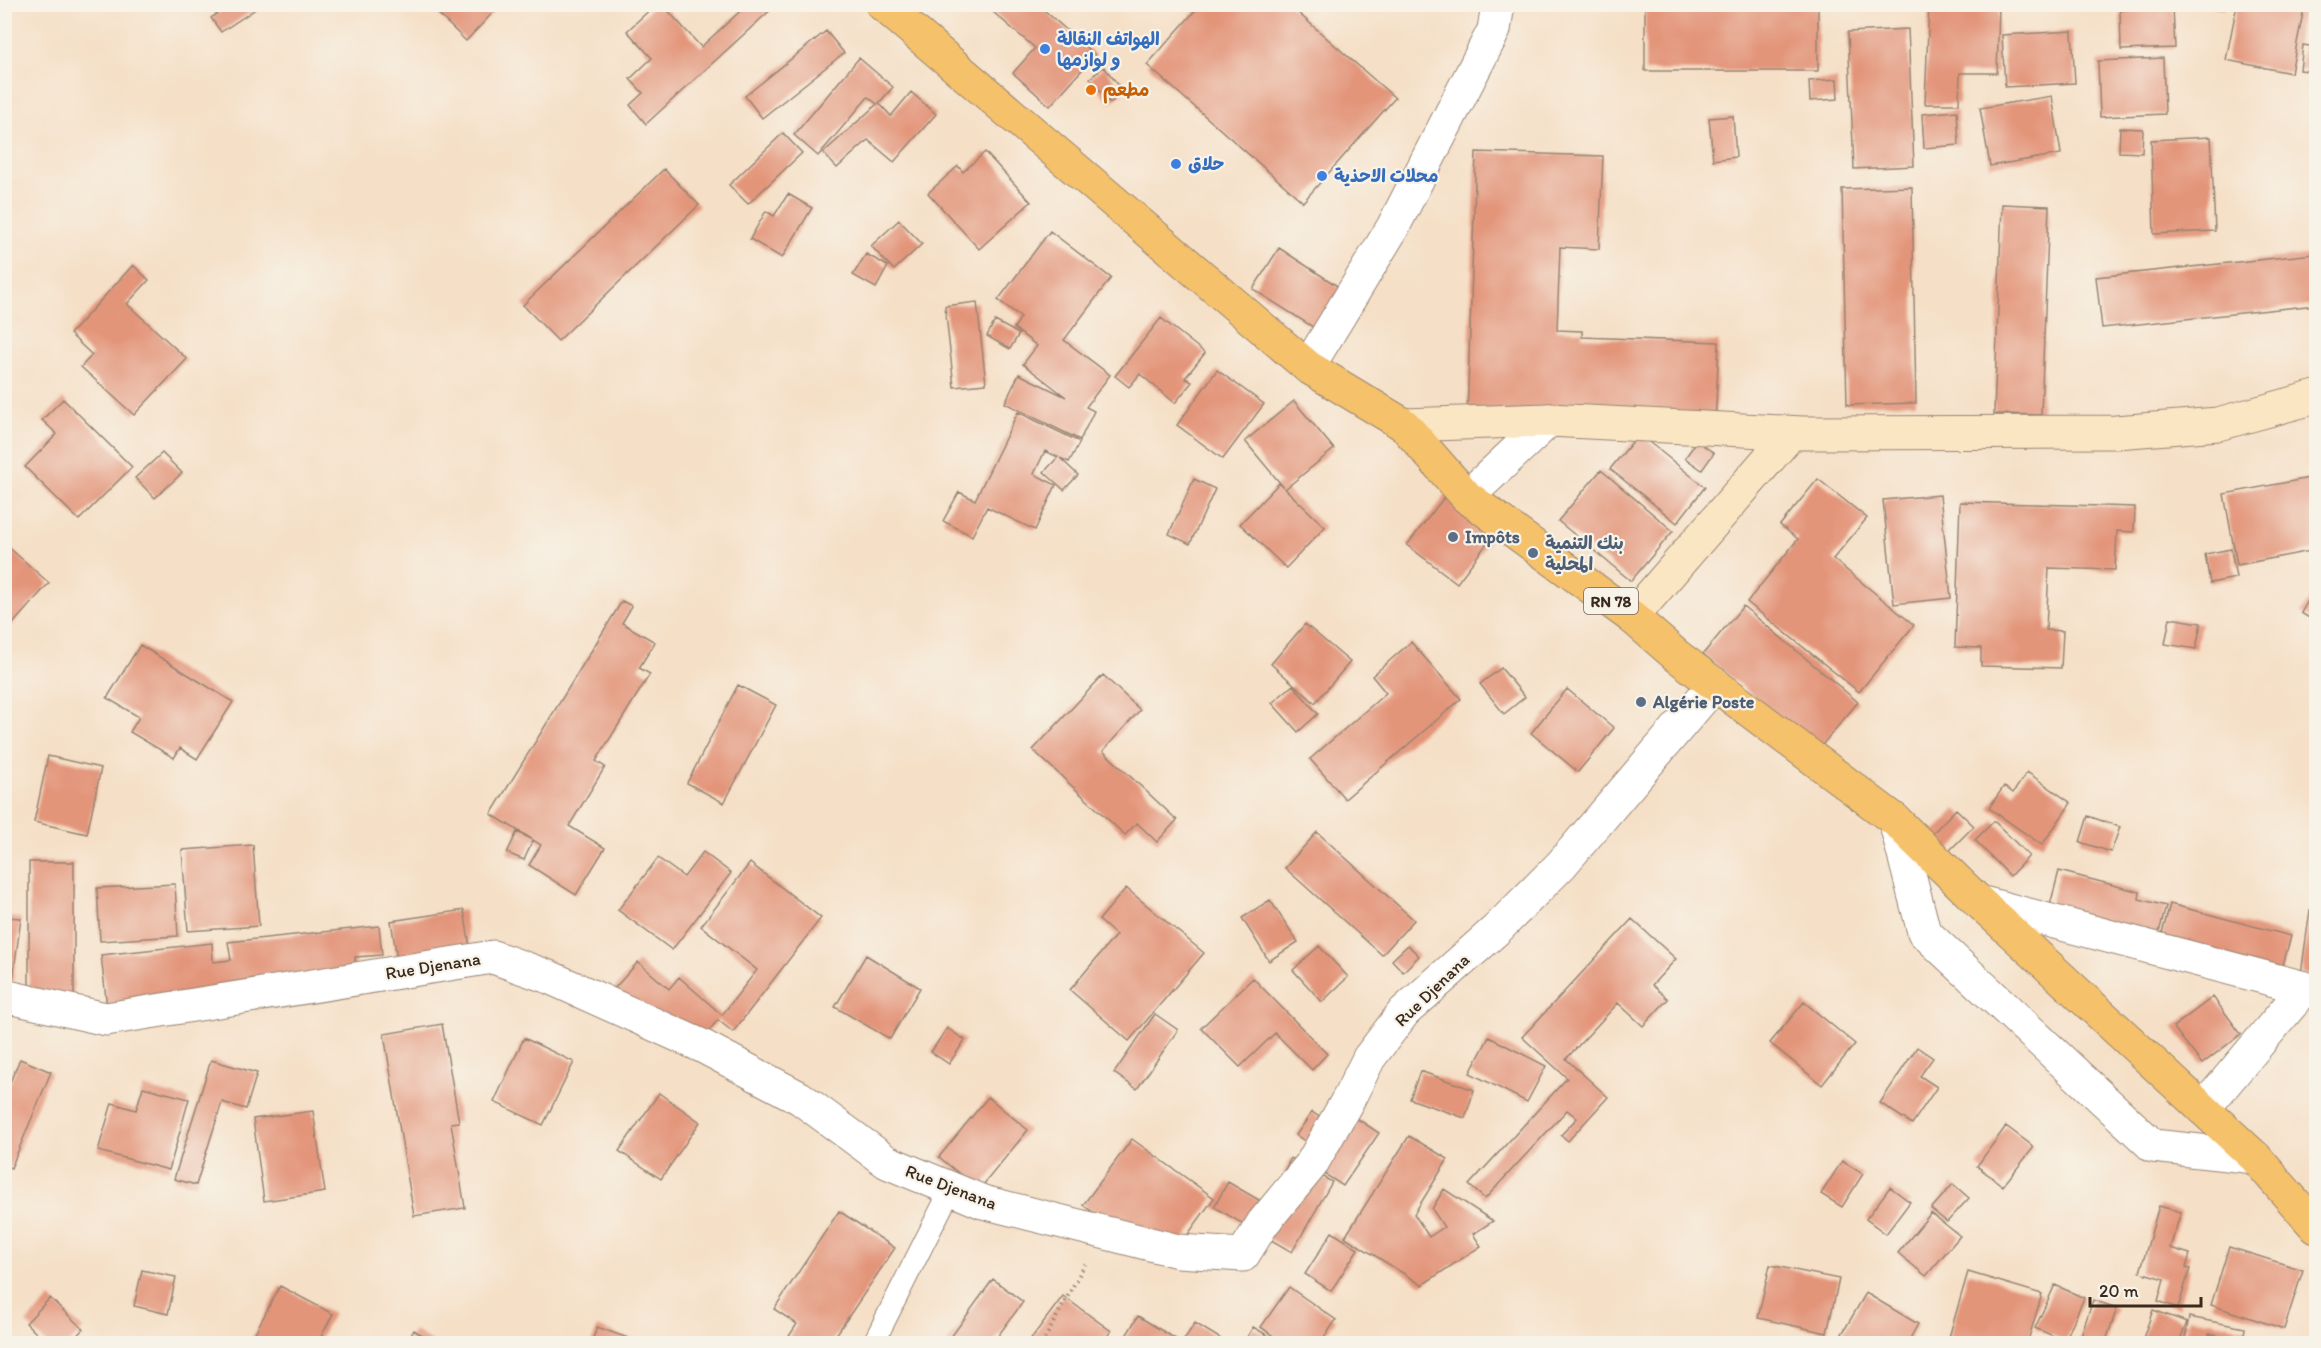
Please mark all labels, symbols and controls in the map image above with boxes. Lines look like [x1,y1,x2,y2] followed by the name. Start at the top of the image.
[1057,28,1160,72] place label: الهواتف النقالة و لوازمها
[1038,42,1052,56] marker: الهواتف النقالة و لوازمها
[1103,79,1149,104] place label: مطعم
[1084,83,1098,97] marker: مطعم
[1188,153,1225,175] place label: حلاق
[1169,157,1183,171] marker: حلاق
[1334,165,1438,187] place label: محلات الاحذية
[1315,169,1329,183] marker: محلات الاحذية
[1465,526,1520,548] place label: Impôts
[1446,530,1460,544] marker: Impôts
[1545,532,1624,575] place label: بنك التنمية المحلية
[1526,546,1540,560] marker: بنك التنمية المحلية
[1584,588,1638,614] road number: RN 78
[1652,691,1755,713] place label: Algérie Poste
[1634,695,1648,709] marker: Algérie Poste
[384,948,482,984] street label: Rue Djenana
[1390,949,1474,1031] street label: Rue Djenana
[902,1160,1000,1215] street label: Rue Djenana
[2090,1270,2201,1308] scale bar
[2099,1280,2139,1302] text: 20 m

